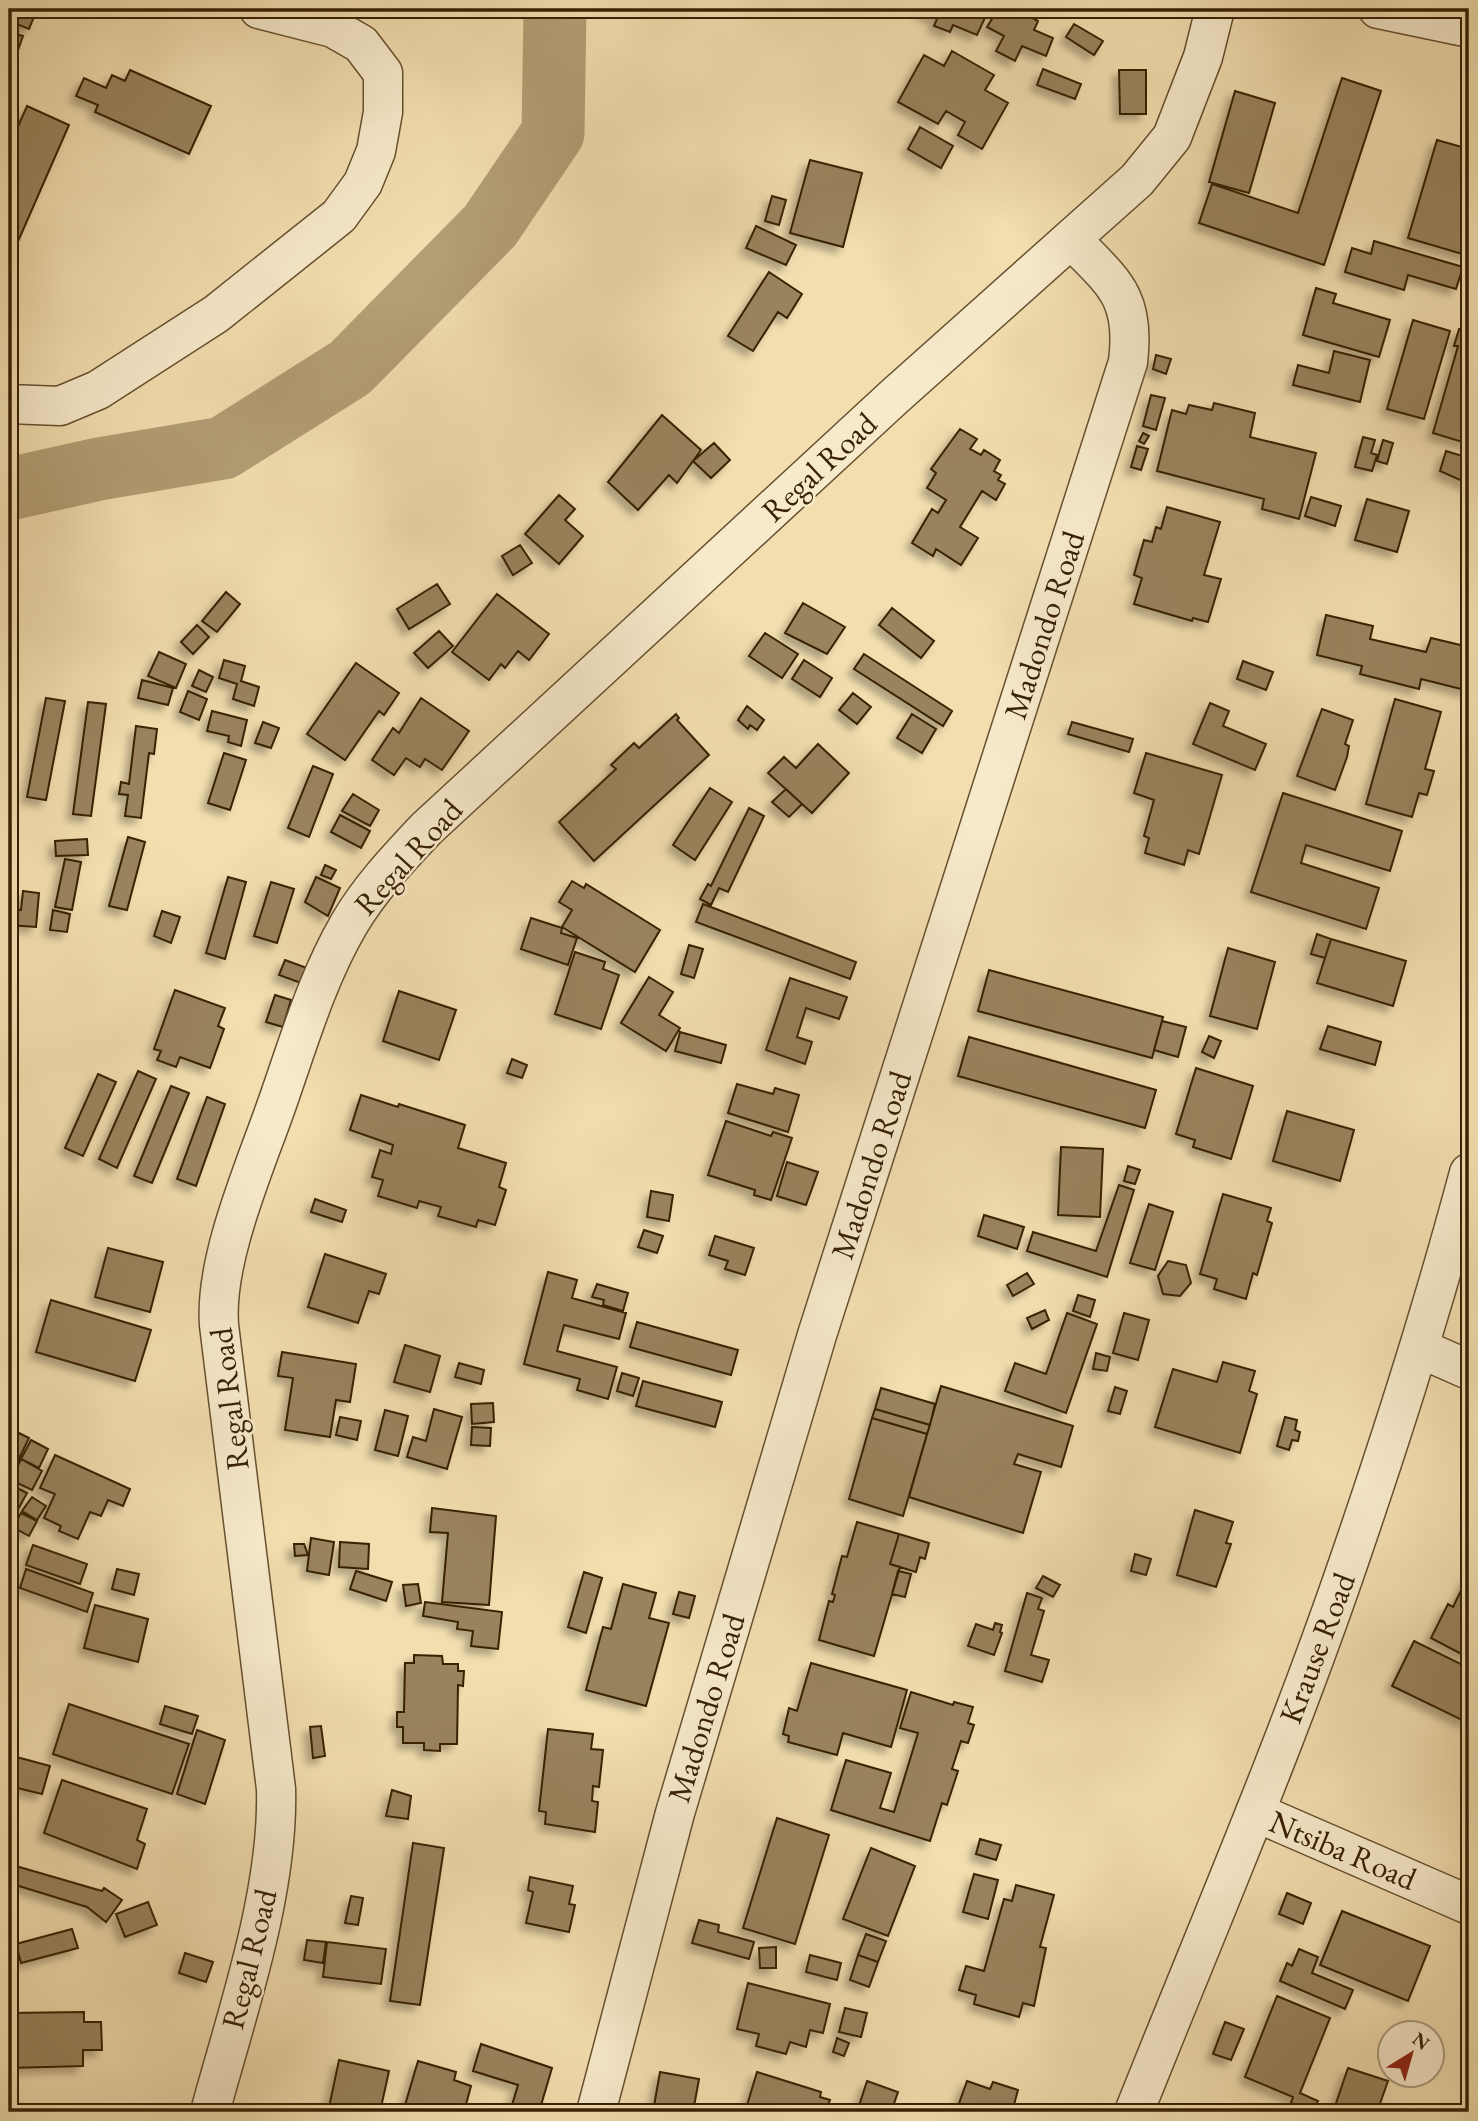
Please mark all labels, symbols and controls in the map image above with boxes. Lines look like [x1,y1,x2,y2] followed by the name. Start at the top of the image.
[752,402,886,531] street label: Regal Road
[994,525,1094,724] street label: Madondo Road
[345,789,472,924] street label: Regal Road
[821,1065,921,1264] street label: Madondo Road
[199,1325,259,1473] street label: Regal Road
[1269,1566,1365,1729] street label: Krause Road
[657,1608,755,1808] street label: Madondo Road
[1263,1800,1424,1900] street label: Ntsiba Road
[211,1884,287,2033] street label: Regal Road
[1376,2020,1446,2090] north arrow
[1407,2026,1435,2056] text: N

